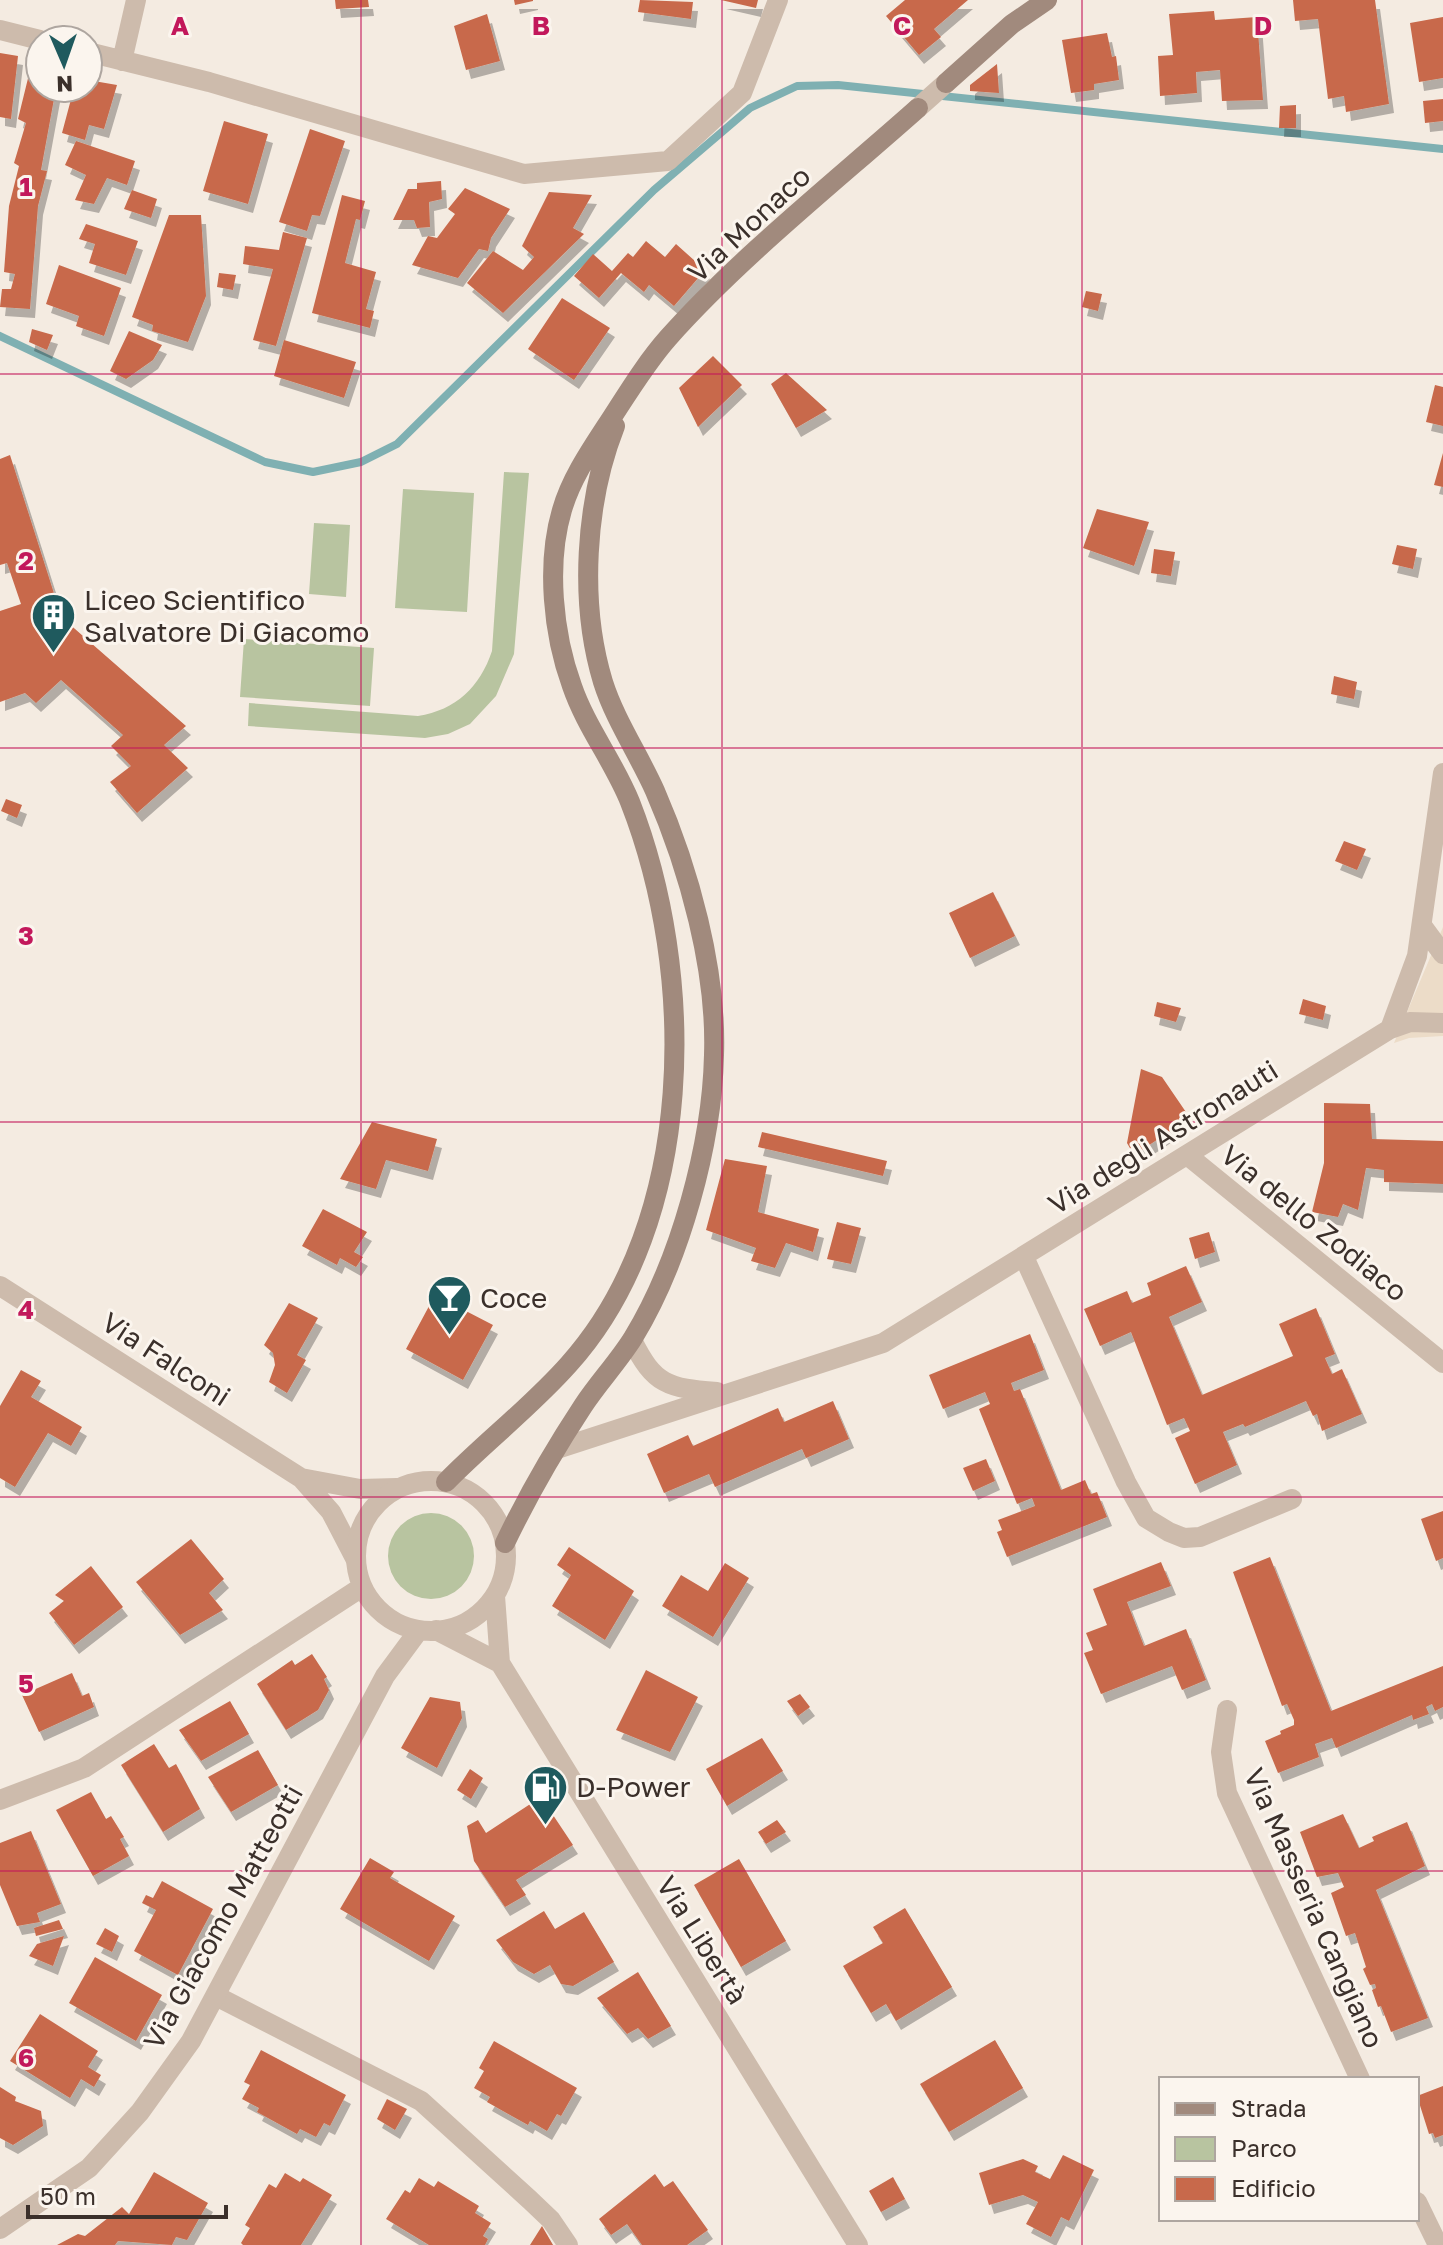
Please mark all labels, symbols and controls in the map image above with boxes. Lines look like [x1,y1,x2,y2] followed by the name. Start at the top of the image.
[171,10,190,41] text: A
[532,10,550,41] text: B
[893,10,911,41] text: C
[1254,10,1272,41] text: D
[24,24,104,104] north arrow
[56,71,74,98] text: N
[681,159,817,289] street label: Via Monaco
[19,171,33,202] text: 1
[18,545,34,576] text: 2
[84,583,369,648] place label: Liceo Scientifico Salvatore Di Giacomo
[29,592,77,655] building icon: Liceo Scientifico Salvatore Di Giacomo
[18,920,34,951] text: 3
[1042,1053,1283,1221] street label: Via degli Astronauti
[1215,1138,1414,1308] street label: Via dello Zodiaco
[425,1274,473,1337] bar icon: Coce
[480,1281,547,1314] place label: Coce
[18,1294,34,1325] text: 4
[96,1305,237,1412] street label: Via Falconi
[18,1668,34,1699] text: 5
[521,1763,569,1826] fuel station icon: D-Power
[1238,1763,1391,2053] street label: Via Masseria Cangiano
[576,1770,690,1803] place label: D-Power
[136,1779,309,2055] street label: Via Giacomo Matteotti
[650,1870,755,2010] street label: Via Libertà
[18,2042,34,2073] text: 6
[1159,2077,1419,2221] legend
[1231,2093,1306,2122] text: Strada
[1231,2133,1297,2162] text: Parco
[28,2169,226,2219] scale bar
[1231,2173,1316,2202] text: Edificio
[40,2181,96,2210] text: 50 m

